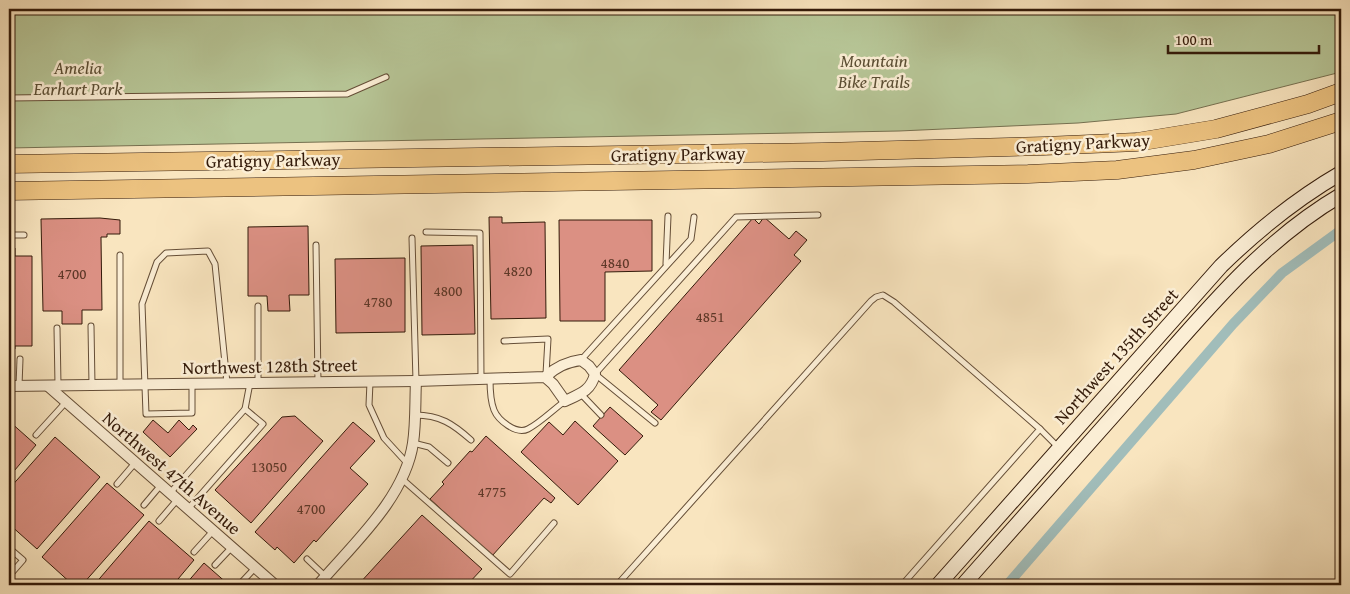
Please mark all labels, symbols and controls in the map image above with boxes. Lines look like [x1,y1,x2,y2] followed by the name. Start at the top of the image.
[1168,22,1319,54] scale bar
[1175,29,1213,50] text: 100 m
[837,47,911,95] park label: Mountain Bike Trails
[33,54,123,102] park label: Amelia Earhart Park
[1015,126,1151,160] street label: Gratigny Parkway
[611,139,745,169] street label: Gratigny Parkway
[206,145,340,175] street label: Gratigny Parkway
[601,252,629,273] house number: 4840
[504,260,532,281] house number: 4820
[58,263,86,284] house number: 4700
[434,280,462,301] house number: 4800
[1047,281,1185,430] street label: Northwest 135th Street
[364,291,392,312] house number: 4780
[696,306,724,327] house number: 4851
[182,351,358,381] street label: Northwest 128th Street
[97,405,247,541] street label: Northwest 47th Avenue
[251,456,287,477] house number: 13050
[478,481,506,502] house number: 4775
[297,498,325,519] house number: 4700

